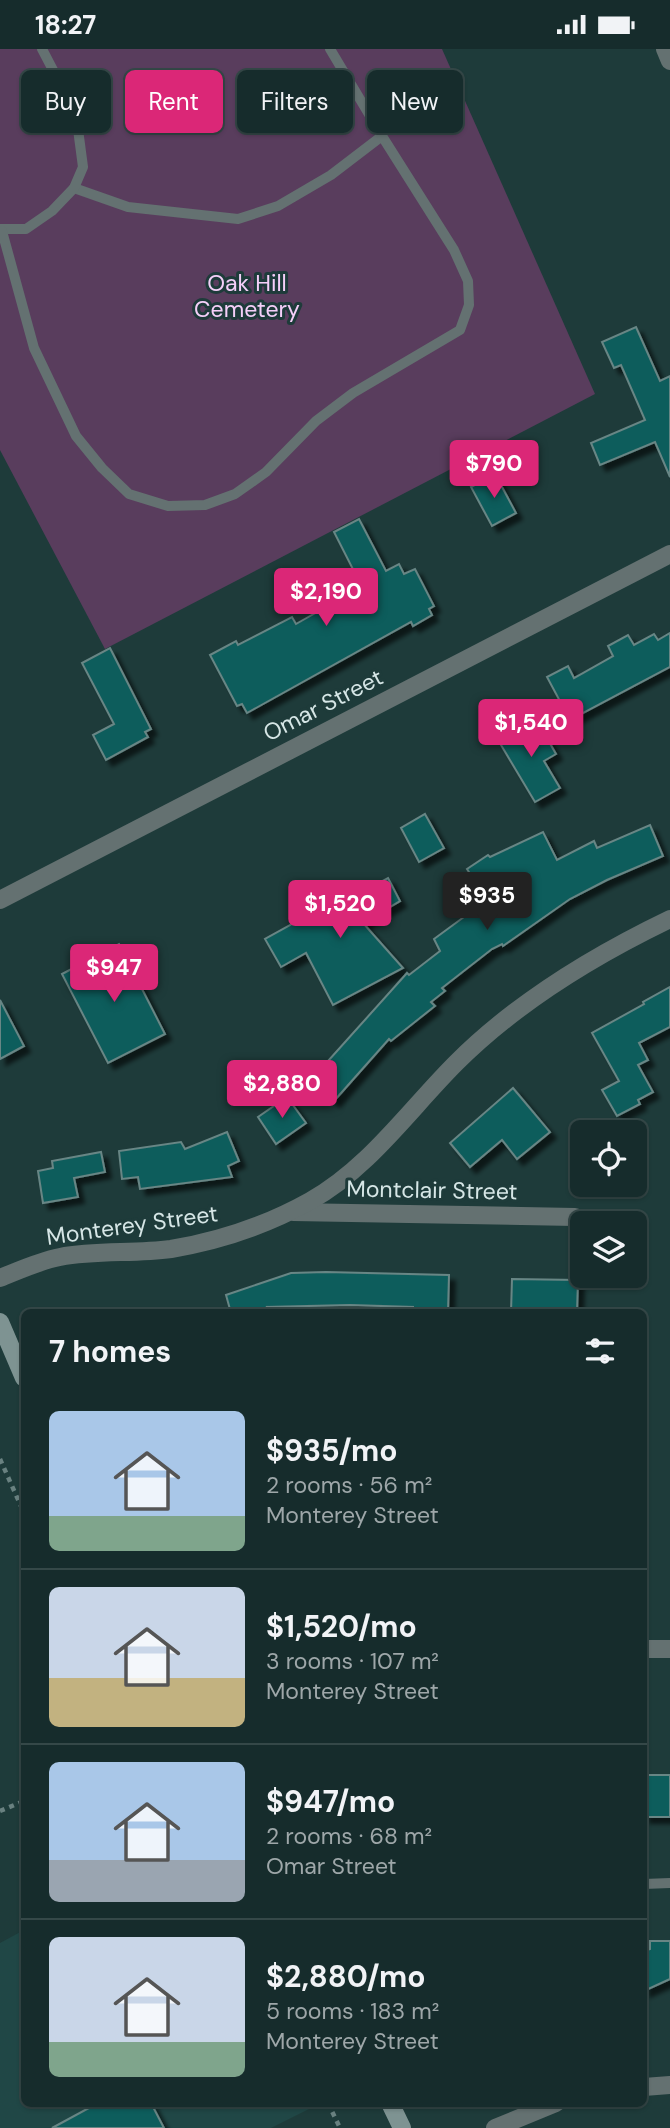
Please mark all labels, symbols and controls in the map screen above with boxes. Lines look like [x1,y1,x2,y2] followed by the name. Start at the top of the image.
[35,8,96,42] text: 18:27
[21,70,111,133] chip: Buy
[125,70,223,133] chip: Rent
[237,70,353,133] chip: Filters
[367,70,463,133] chip: New
[194,268,300,324] park label: Oak Hill Cemetery
[453,441,535,500] pin: $790
[466,448,522,478] text: $790
[269,569,383,628] pin: $2,190
[290,576,362,606] text: $2,190
[258,662,388,748] street label: Omar Street
[474,699,588,759] pin: $1,540
[494,707,568,737] text: $1,540
[446,873,528,932] pin: $935
[459,880,515,910] text: $935
[283,881,397,940] pin: $1,520
[304,888,376,918] text: $1,520
[73,944,155,1004] pin: $947
[86,952,142,982] text: $947
[225,1061,339,1120] pin: $2,880
[243,1068,321,1098] text: $2,880
[570,1120,647,1288] map controls
[570,1120,647,1197] button: locate
[346,1174,518,1206] street label: Montclair Street
[44,1198,220,1252] street label: Monterey Street
[570,1211,647,1288] button: layers
[49,1332,171,1371] text: 7 homes
[581,1332,619,1370] icon: filters
[266,1431,398,1470] text: $935/mo
[105,1439,189,1523] icon: home
[266,1470,432,1500] text: 2 rooms · 56 m²
[266,1500,439,1530] text: Monterey Street
[266,1607,417,1646] text: $1,520/mo
[105,1615,189,1699] icon: home
[266,1646,439,1676] text: 3 rooms · 107 m²
[266,1676,439,1706] text: Monterey Street
[266,1782,395,1821] text: $947/mo
[105,1790,189,1874] icon: home
[266,1821,432,1851] text: 2 rooms · 68 m²
[266,1851,397,1881] text: Omar Street
[266,1957,425,1996] text: $2,880/mo
[105,1965,189,2049] icon: home
[266,1996,439,2026] text: 5 rooms · 183 m²
[266,2026,439,2056] text: Monterey Street

